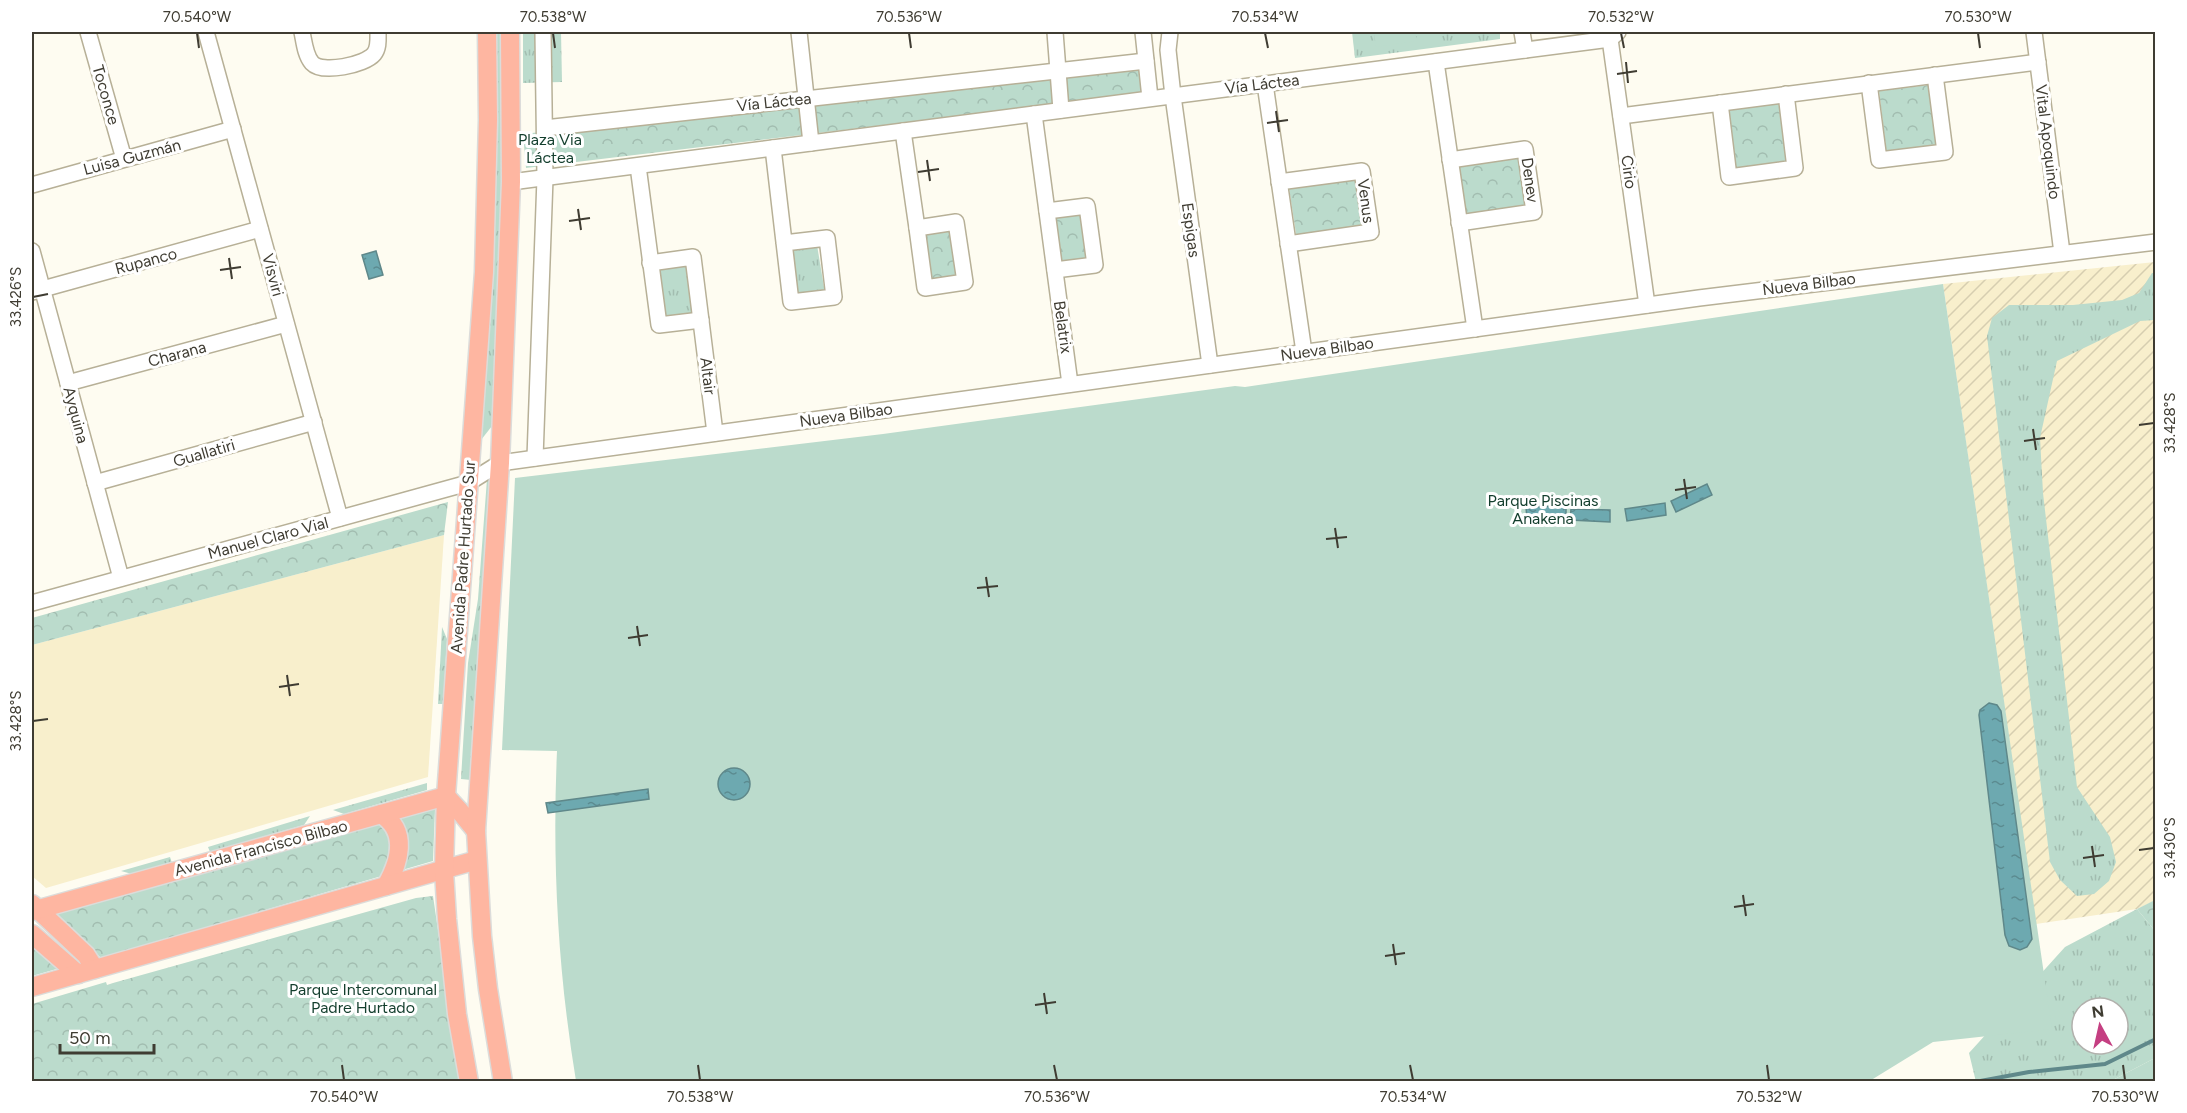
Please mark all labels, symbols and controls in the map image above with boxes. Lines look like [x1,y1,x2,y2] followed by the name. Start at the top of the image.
[163,8,232,26] text: 70.540°W
[520,8,587,26] text: 70.538°W
[876,8,943,26] text: 70.536°W
[1232,8,1299,26] text: 70.534°W
[1588,8,1655,26] text: 70.532°W
[1944,8,2012,26] text: 70.530°W
[88,63,124,127] street label: Toconce
[1224,70,1300,98] street label: Vía Láctea
[2032,84,2064,200] street label: Vital Apoquindo
[736,89,812,115] street label: Vía Láctea
[518,130,582,167] park label: Plaza Via Láctea
[81,135,183,179] street label: Luisa Guzmán
[1617,154,1641,190] street label: Cirio
[1517,156,1543,205] street label: Denev
[1353,178,1379,224] street label: Venus
[1178,201,1204,259] street label: Espigas
[113,244,179,278] street label: Rupanco
[258,252,288,298] street label: Visviri
[7,267,25,327] text: 33.426°S
[1761,269,1857,299] street label: Nueva Bilbao
[1050,299,1076,355] street label: Belatrix
[1279,333,1375,365] street label: Nueva Bilbao
[146,337,208,371] street label: Charana
[696,356,720,396] street label: Altair
[59,385,93,445] street label: Ayquina
[2161,392,2179,454] text: 33.428°S
[798,399,894,431] street label: Nueva Bilbao
[171,435,237,471] street label: Guallatiri
[447,459,479,654] street label: Avenida Padre Hurtado Sur
[1488,491,1598,528] park label: Parque Piscinas Anakena
[206,513,330,563] street label: Manuel Claro Vial
[7,690,25,752] text: 33.428°S
[172,816,350,880] street label: Avenida Francisco Bilbao
[2161,817,2179,879] text: 33.430°S
[289,980,437,1017] park label: Parque Intercomunal Padre Hurtado
[2070,996,2130,1056] north arrow
[2091,1001,2105,1022] text: N
[60,1017,154,1055] scale bar
[69,1027,111,1049] text: 50 m
[310,1088,379,1106] text: 70.540°W
[667,1088,734,1106] text: 70.538°W
[1024,1088,1091,1106] text: 70.536°W
[1380,1088,1447,1106] text: 70.534°W
[1736,1088,1803,1106] text: 70.532°W
[2091,1088,2159,1106] text: 70.530°W

